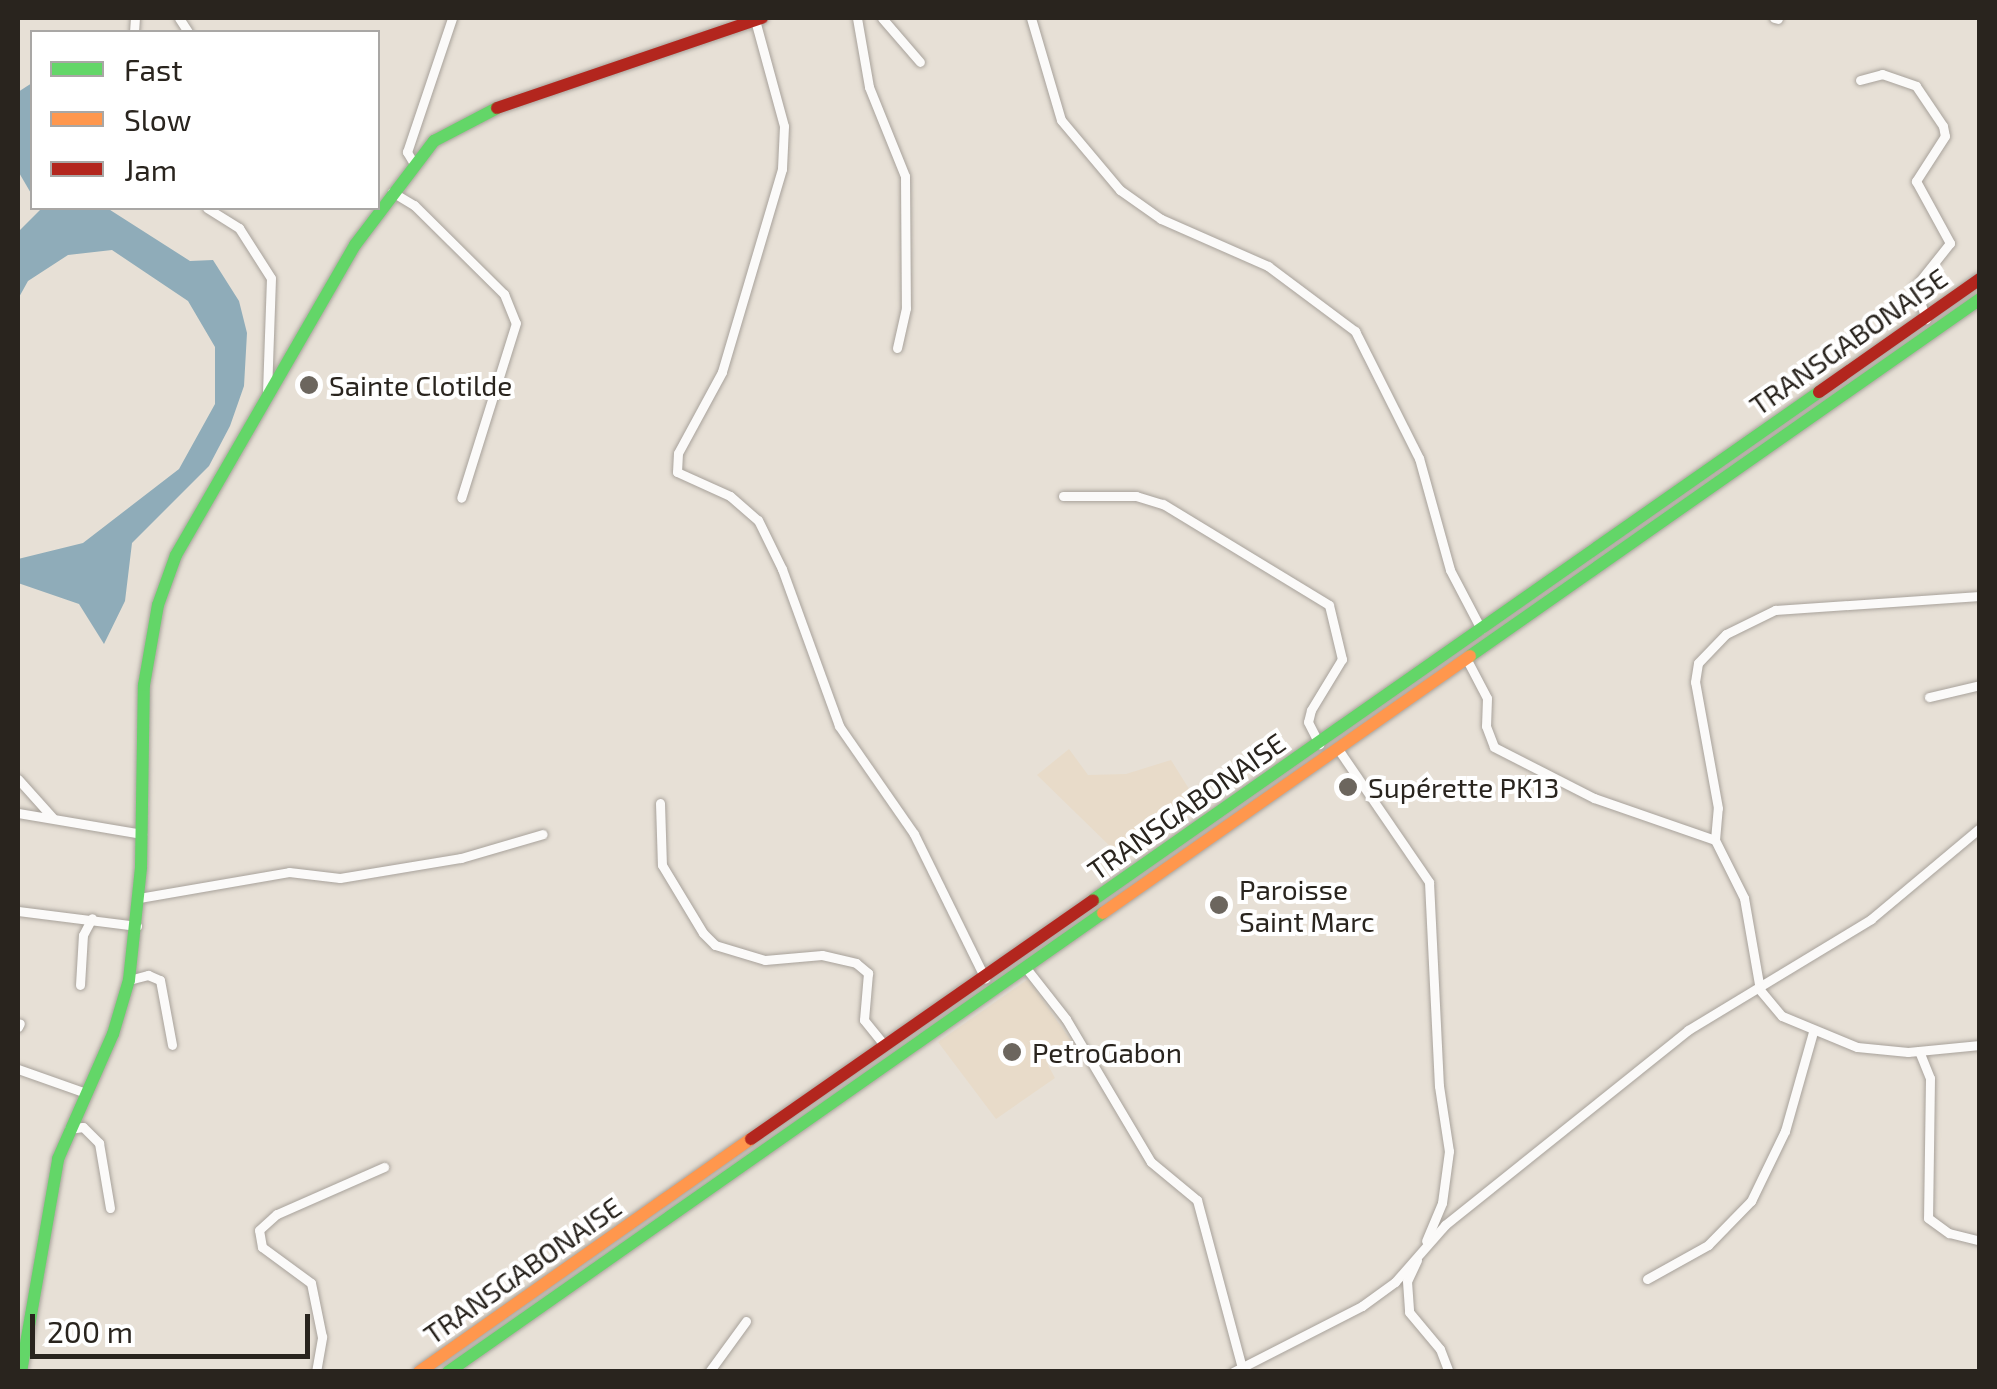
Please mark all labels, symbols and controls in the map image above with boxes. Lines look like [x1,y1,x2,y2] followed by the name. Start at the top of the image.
[30,30,380,210] legend
[124,51,183,87] text: Fast
[124,101,191,137] text: Slow
[124,151,177,187] text: Jam
[1743,260,1953,422] street label: TRANSGABONAISE
[329,368,512,402] place label: Sainte Clotilde
[298,374,320,396] marker: Sainte Clotilde
[1081,725,1291,887] street label: TRANSGABONAISE
[1368,770,1559,804] place label: Supérette PK13
[1337,776,1359,798] marker: Supérette PK13
[1239,872,1375,938] place label: Paroisse Saint Marc
[1208,894,1230,916] marker: Paroisse Saint Marc
[1032,1035,1182,1069] place label: PetroGabon
[1001,1041,1023,1063] marker: PetroGabon
[417,1189,627,1351] street label: TRANSGABONAISE
[35,1294,315,1356] scale bar
[47,1313,133,1349] text: 200 m

